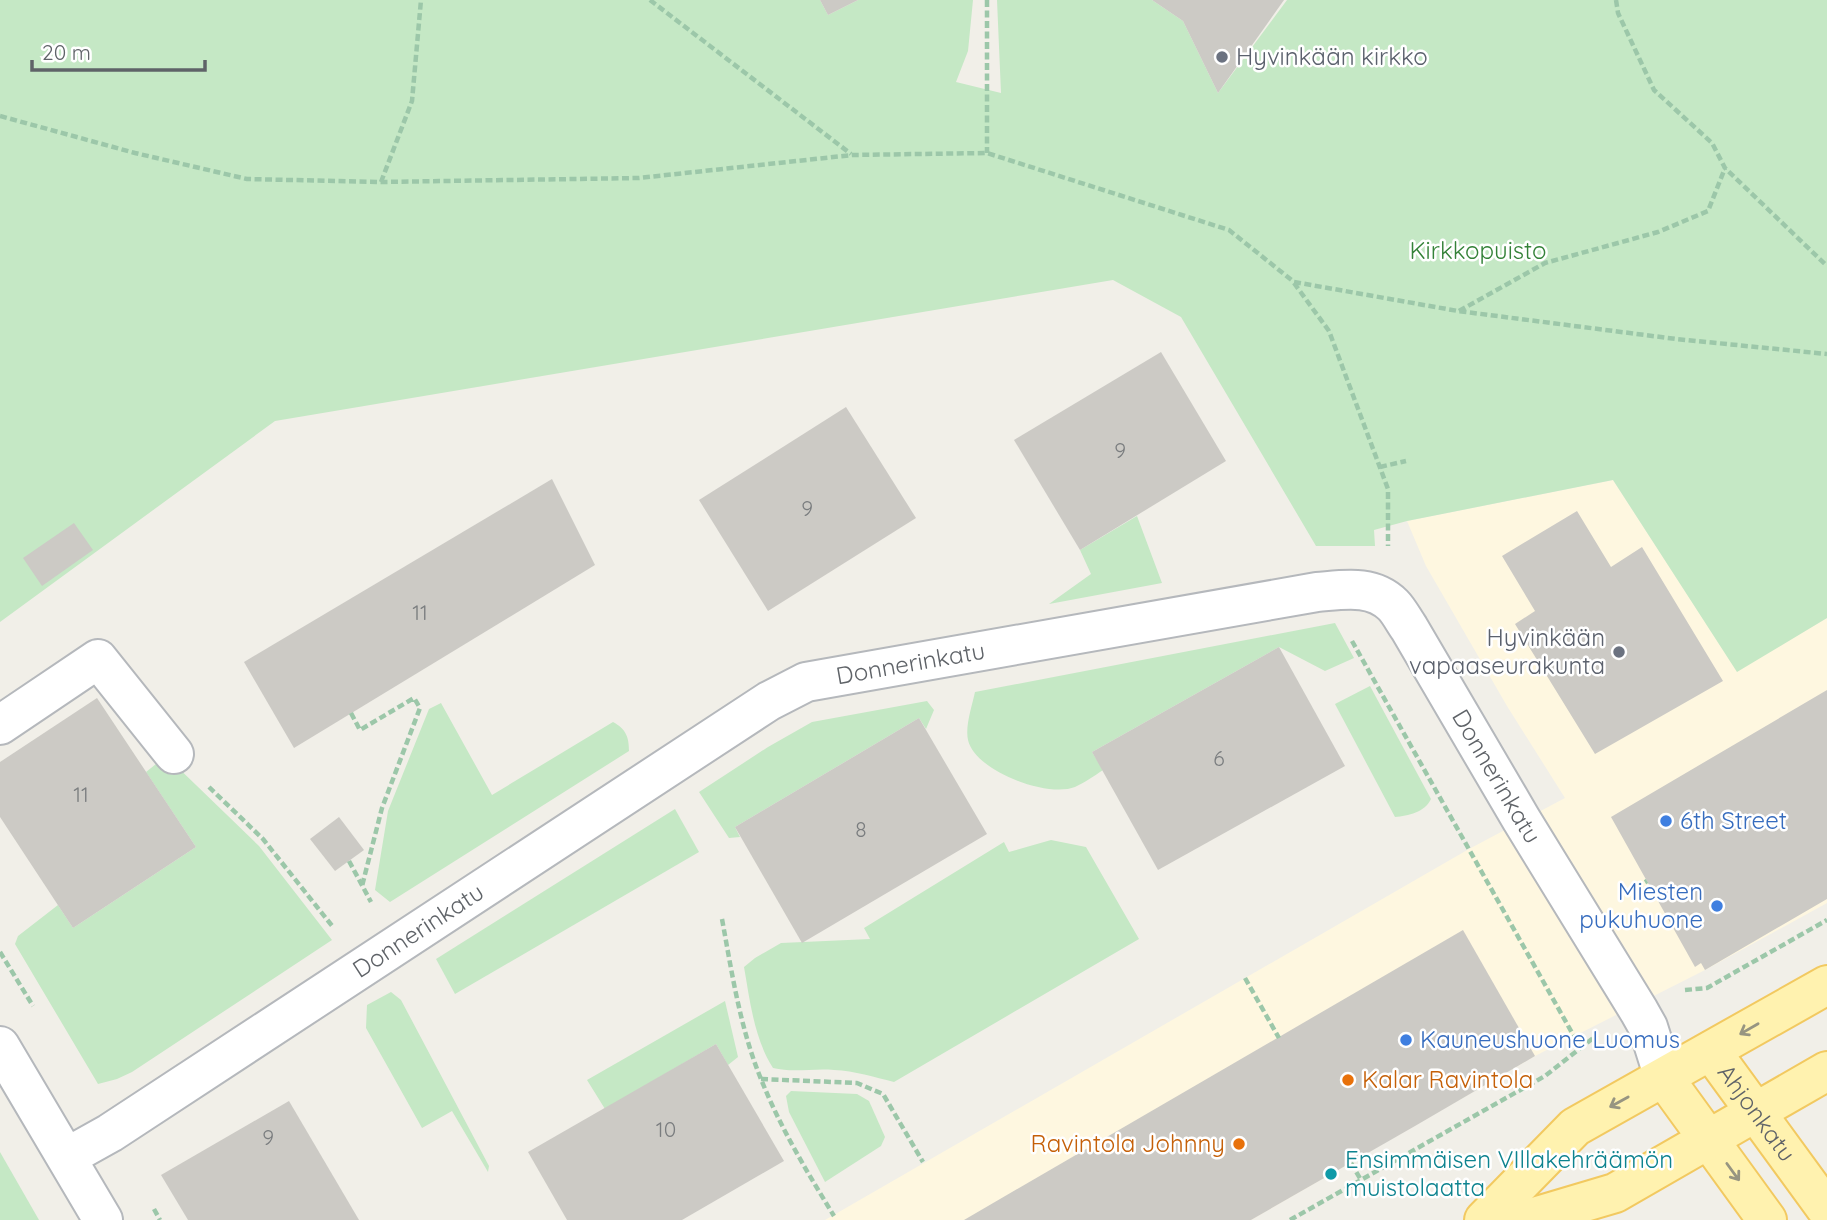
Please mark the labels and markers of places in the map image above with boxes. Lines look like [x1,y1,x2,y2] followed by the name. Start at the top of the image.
[1236,41,1428,71] place label: Hyvinkään kirkko
[1214,49,1230,65] marker: Hyvinkään kirkko
[1409,622,1605,680] place label: Hyvinkään vapaaseurakunta
[1611,644,1627,660] marker: Hyvinkään vapaaseurakunta
[1680,805,1787,835] place label: 6th Street
[1658,813,1674,829] marker: 6th Street
[1579,876,1703,934] place label: Miesten pukuhuone
[1709,898,1725,914] marker: Miesten pukuhuone
[1420,1024,1680,1054] place label: Kauneushuone Luomus
[1398,1032,1414,1048] marker: Kauneushuone Luomus
[1362,1064,1533,1094] place label: Kalar Ravintola
[1340,1072,1356,1088] marker: Kalar Ravintola
[1031,1128,1225,1158] place label: Ravintola Johnny
[1231,1136,1247,1152] marker: Ravintola Johnny
[1345,1144,1673,1202] place label: Ensimmäisen VIllakehräämön muistolaatta
[1323,1166,1339,1182] marker: Ensimmäisen VIllakehräämön muistolaatta

